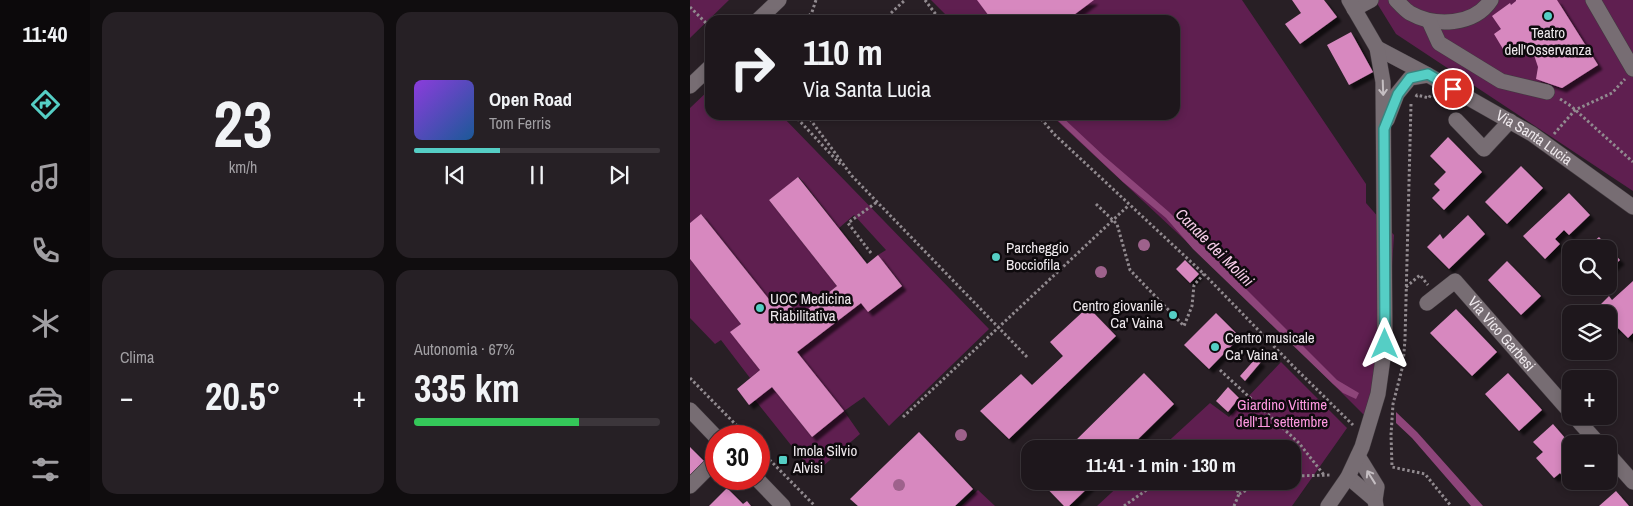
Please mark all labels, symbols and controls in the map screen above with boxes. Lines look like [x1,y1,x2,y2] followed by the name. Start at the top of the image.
[1542,10,1554,22] marker: Teatro dell'Osservanza
[22,19,68,49] text: 11:40
[1504,22,1592,60] place label: Teatro dell'Osservanza
[803,29,883,76] text: 110 m
[720,35,785,100] icon: right
[1432,68,1474,110] pin
[803,74,931,104] text: Via Santa Lucia
[1439,75,1467,103] icon: arrive
[213,80,273,167] text: 23
[1378,80,1388,96] one-way arrow
[489,86,572,112] text: Open Road
[28,87,63,122] icon: directions
[1492,105,1577,170] street label: Via Santa Lucia
[489,112,551,134] text: Tom Ferris
[229,156,257,178] text: km/h
[28,160,63,195] icon: music
[441,161,469,189] icon: previous
[523,161,551,189] icon: pause
[605,161,633,189] icon: next
[1171,203,1259,291] water label: Canale dei Molini
[28,233,63,268] icon: phone
[1006,237,1069,275] place label: Parcheggio Bocciofila
[1562,240,1617,490] map controls
[1562,240,1617,295] button: search
[990,251,1002,263] marker: Parcheggio Bocciofila
[770,288,852,326] place label: UOC Medicina Riabilitativa
[1463,292,1541,376] street label: Via Vico Garbesi
[1073,295,1163,333] place label: Centro giovanile Ca' Vaina
[754,302,766,314] marker: UOC Medicina Riabilitativa
[1562,305,1617,360] button: layers
[28,306,63,341] icon: climate
[1167,309,1179,321] marker: Centro giovanile Ca' Vaina
[1358,317,1410,369] position arrow
[1225,327,1315,365] place label: Centro musicale Ca' Vaina
[414,338,515,360] text: Autonomia · 67%
[1209,341,1221,353] marker: Centro musicale Ca' Vaina
[120,346,154,368] text: Clima
[414,363,520,414] text: 335 km
[1562,370,1617,425] button: +
[205,371,281,422] text: 20.5°
[120,378,133,416] text: −
[353,378,366,416] text: +
[28,379,63,414] icon: car
[1236,394,1328,432] park label: Giardino Vittime dell'11 settembre
[705,425,770,490] speed limit sign: 30
[1562,435,1617,490] button: −
[792,440,857,478] place label: Imola Silvio Alvisi
[28,452,63,487] icon: filters
[1086,452,1236,478] text: 11:41 · 1 min · 130 m
[777,454,789,466] marker: Imola Silvio Alvisi
[1365,471,1375,485] one-way arrow

